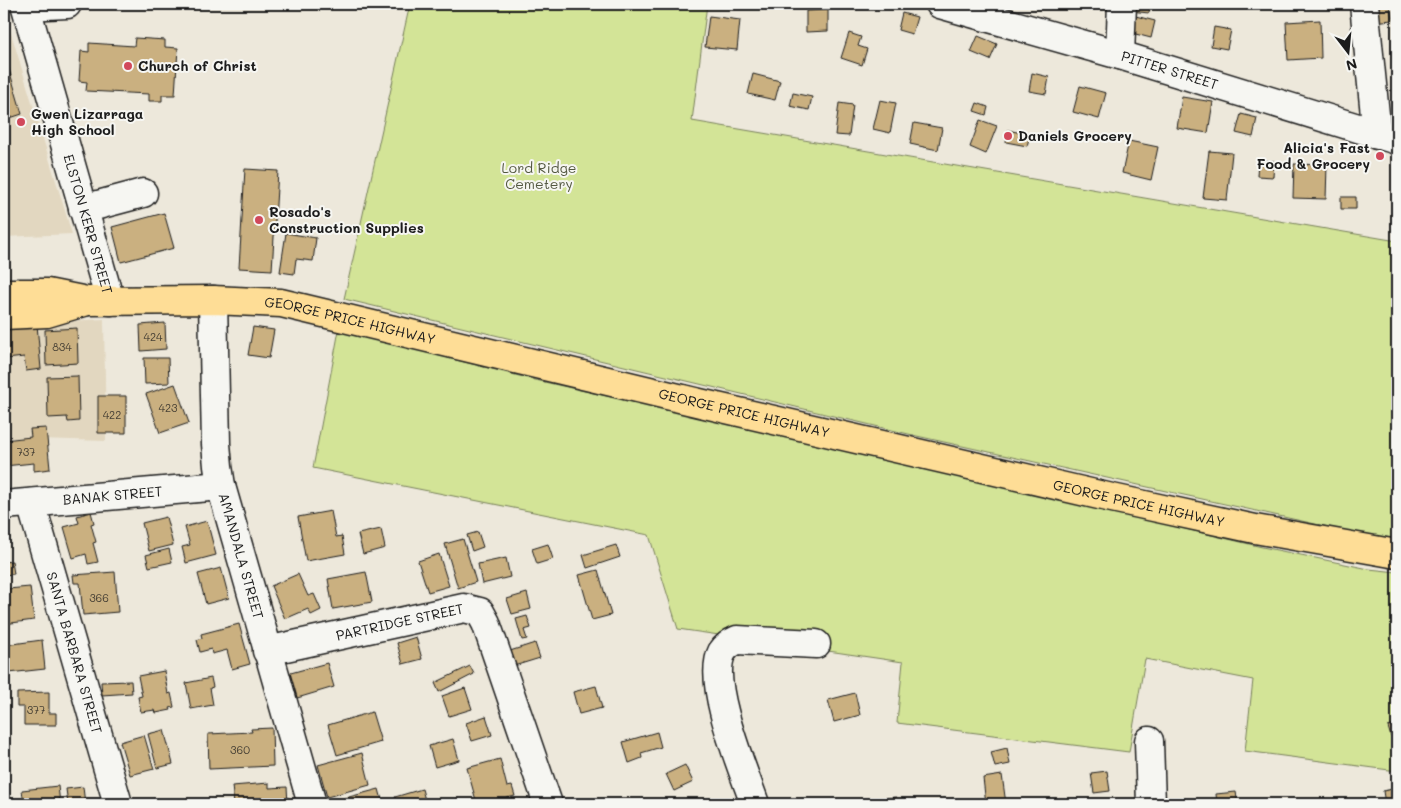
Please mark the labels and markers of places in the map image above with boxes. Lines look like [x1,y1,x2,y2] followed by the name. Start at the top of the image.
[138,56,257,75] place label: Church of Christ
[122,60,134,72] marker: Church of Christ
[31,104,144,139] place label: Gwen Lizarraga High School
[15,116,27,128] marker: Gwen Lizarraga High School
[1018,126,1132,145] place label: Daniels Grocery
[1002,130,1014,142] marker: Daniels Grocery
[1256,138,1370,173] place label: Alicia's Fast Food & Grocery
[1374,150,1386,162] marker: Alicia's Fast Food & Grocery
[269,202,424,237] place label: Rosado's Construction Supplies
[253,214,265,226] marker: Rosado's Construction Supplies

